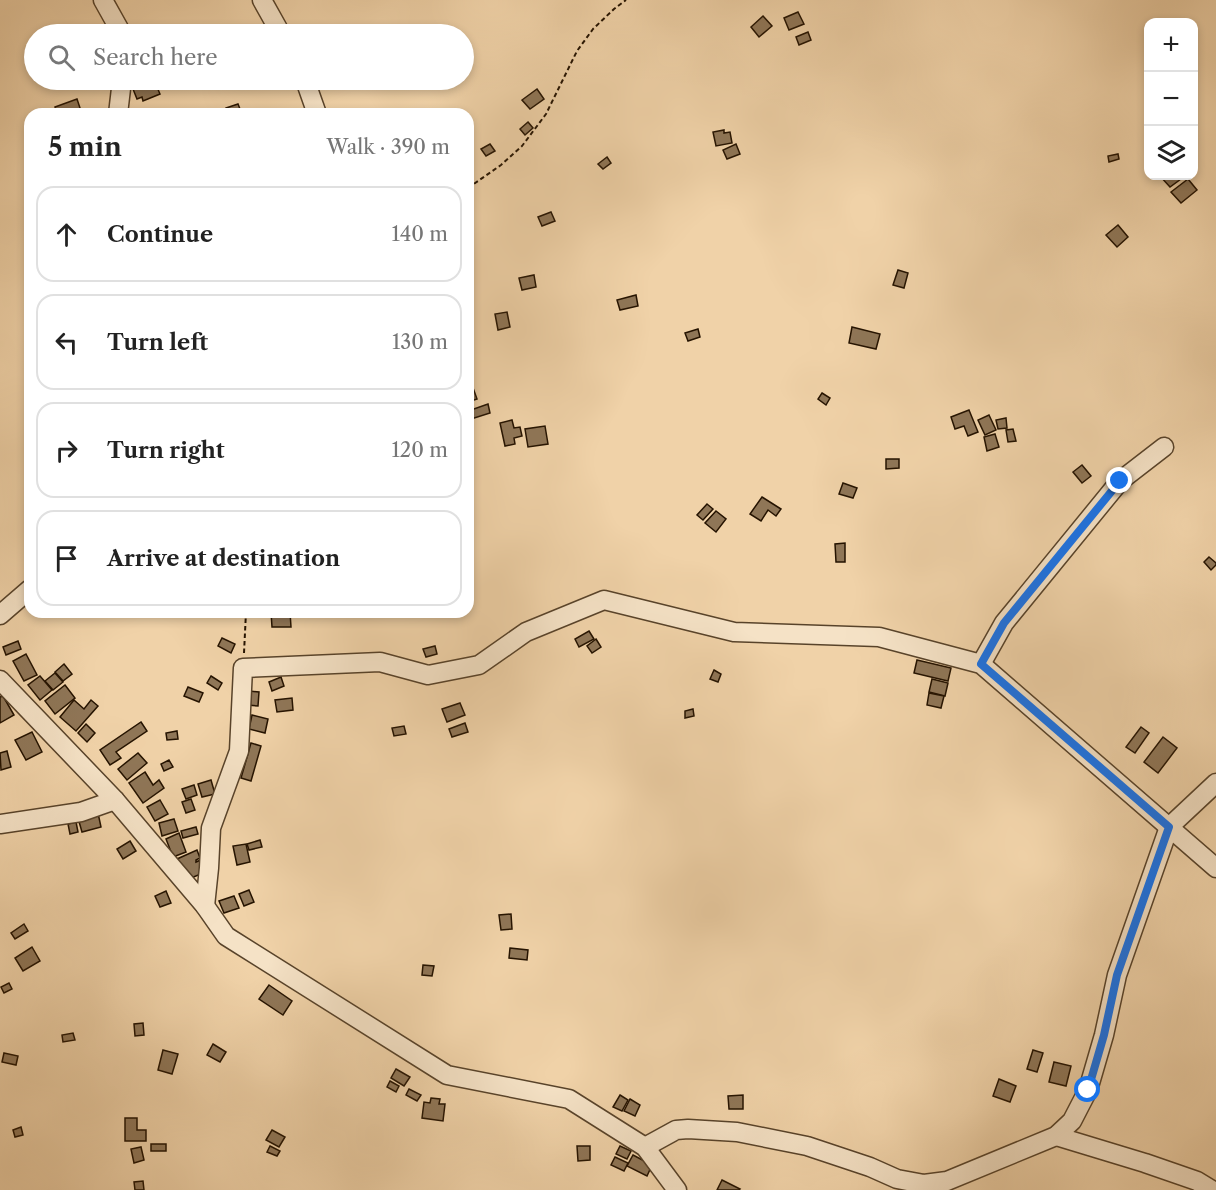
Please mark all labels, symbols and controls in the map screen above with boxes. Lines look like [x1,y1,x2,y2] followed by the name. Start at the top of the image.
[1144,18,1198,180] map controls
[1144,18,1198,72] button: +
[24,24,474,90] search box
[45,41,78,74] icon: search
[93,44,218,71] text: Search here
[1144,72,1198,126] button: −
[1144,126,1198,180] button: layers
[48,131,122,163] text: 5 min
[327,135,450,159] text: Walk · 390 m
[50,218,83,251] icon: ahead
[107,221,213,248] text: Continue
[391,222,448,246] text: 140 m
[50,326,83,359] icon: left
[107,329,208,356] text: Turn left
[392,330,448,354] text: 130 m
[50,434,83,467] icon: right
[107,437,225,464] text: Turn right
[391,438,448,462] text: 120 m
[1106,467,1132,493] route end
[50,542,83,575] icon: arrive
[107,545,340,572] text: Arrive at destination
[1074,1076,1100,1102] route start

